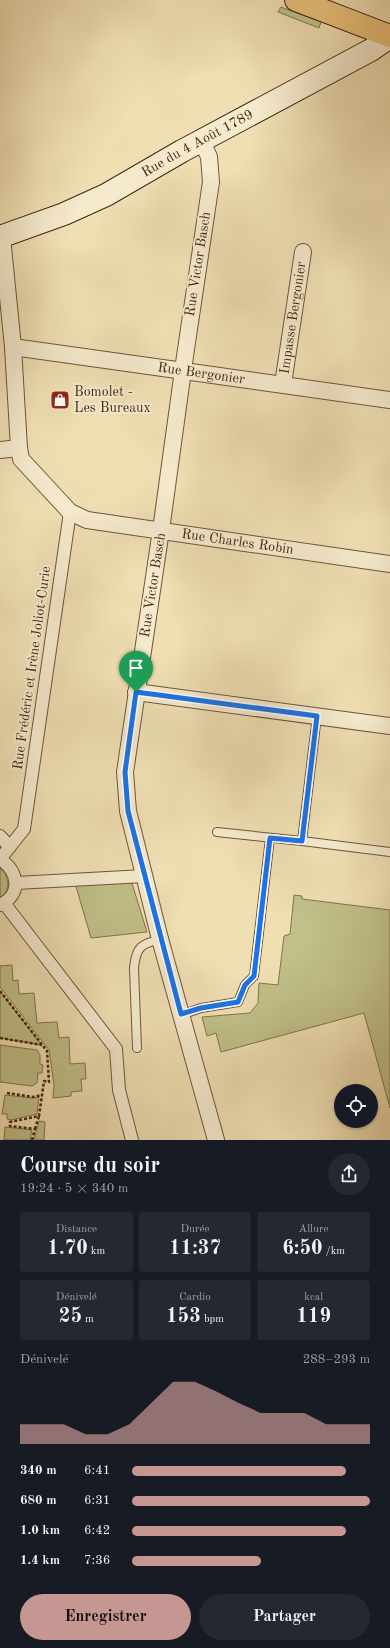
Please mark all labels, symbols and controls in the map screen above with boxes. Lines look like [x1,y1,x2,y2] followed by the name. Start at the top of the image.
[139,107,256,180] street label: Rue du 4 Août 1789
[183,210,213,317] street label: Rue Victor Basch
[278,260,308,375] street label: Impasse Bergonier
[157,360,246,387] street label: Rue Bergonier
[74,385,151,415] place label: Bomolet - Les Bureaux
[49,389,71,411] shop icon: Bomolet - Les Bureaux
[180,527,295,557] street label: Rue Charles Robin
[138,531,168,638] street label: Rue Victor Basch
[11,565,53,771] street label: Rue Frédéric et Irène Joliot-Curie
[119,651,153,692] pin
[125,657,147,679] icon: arrive
[334,1084,378,1128] map controls
[334,1084,378,1128] button: locate
[328,1153,370,1195] button: share
[20,1155,160,1177] text: Course du soir
[20,1182,128,1195] text: 19:24 · 5 × 340 m
[56,1224,97,1235] text: Distance
[180,1224,210,1235] text: Durée
[299,1224,329,1235] text: Allure
[47,1239,88,1259] text: 1.70
[169,1239,221,1259] text: 11:37
[282,1239,323,1259] text: 6:50
[88,1246,105,1257] text: km
[323,1246,345,1257] text: /km
[56,1292,97,1303] text: Dénivelé
[179,1292,211,1303] text: Cardio
[304,1292,323,1303] text: kcal
[59,1307,82,1327] text: 25
[166,1307,201,1327] text: 153
[296,1307,331,1327] text: 119
[82,1314,94,1325] text: m
[201,1314,224,1325] text: bpm
[20,1353,68,1366] text: Dénivelé
[303,1353,370,1366] text: 288–293 m
[20,1464,57,1477] text: 340 m
[84,1464,110,1477] text: 6:41
[20,1494,57,1507] text: 680 m
[84,1494,110,1507] text: 6:31
[20,1524,60,1537] text: 1.0 km
[84,1524,110,1537] text: 6:42
[20,1554,60,1567] text: 1.4 km
[84,1554,110,1567] text: 7:36
[20,1594,191,1640] button: Enregistrer
[199,1594,370,1640] button: Partager

